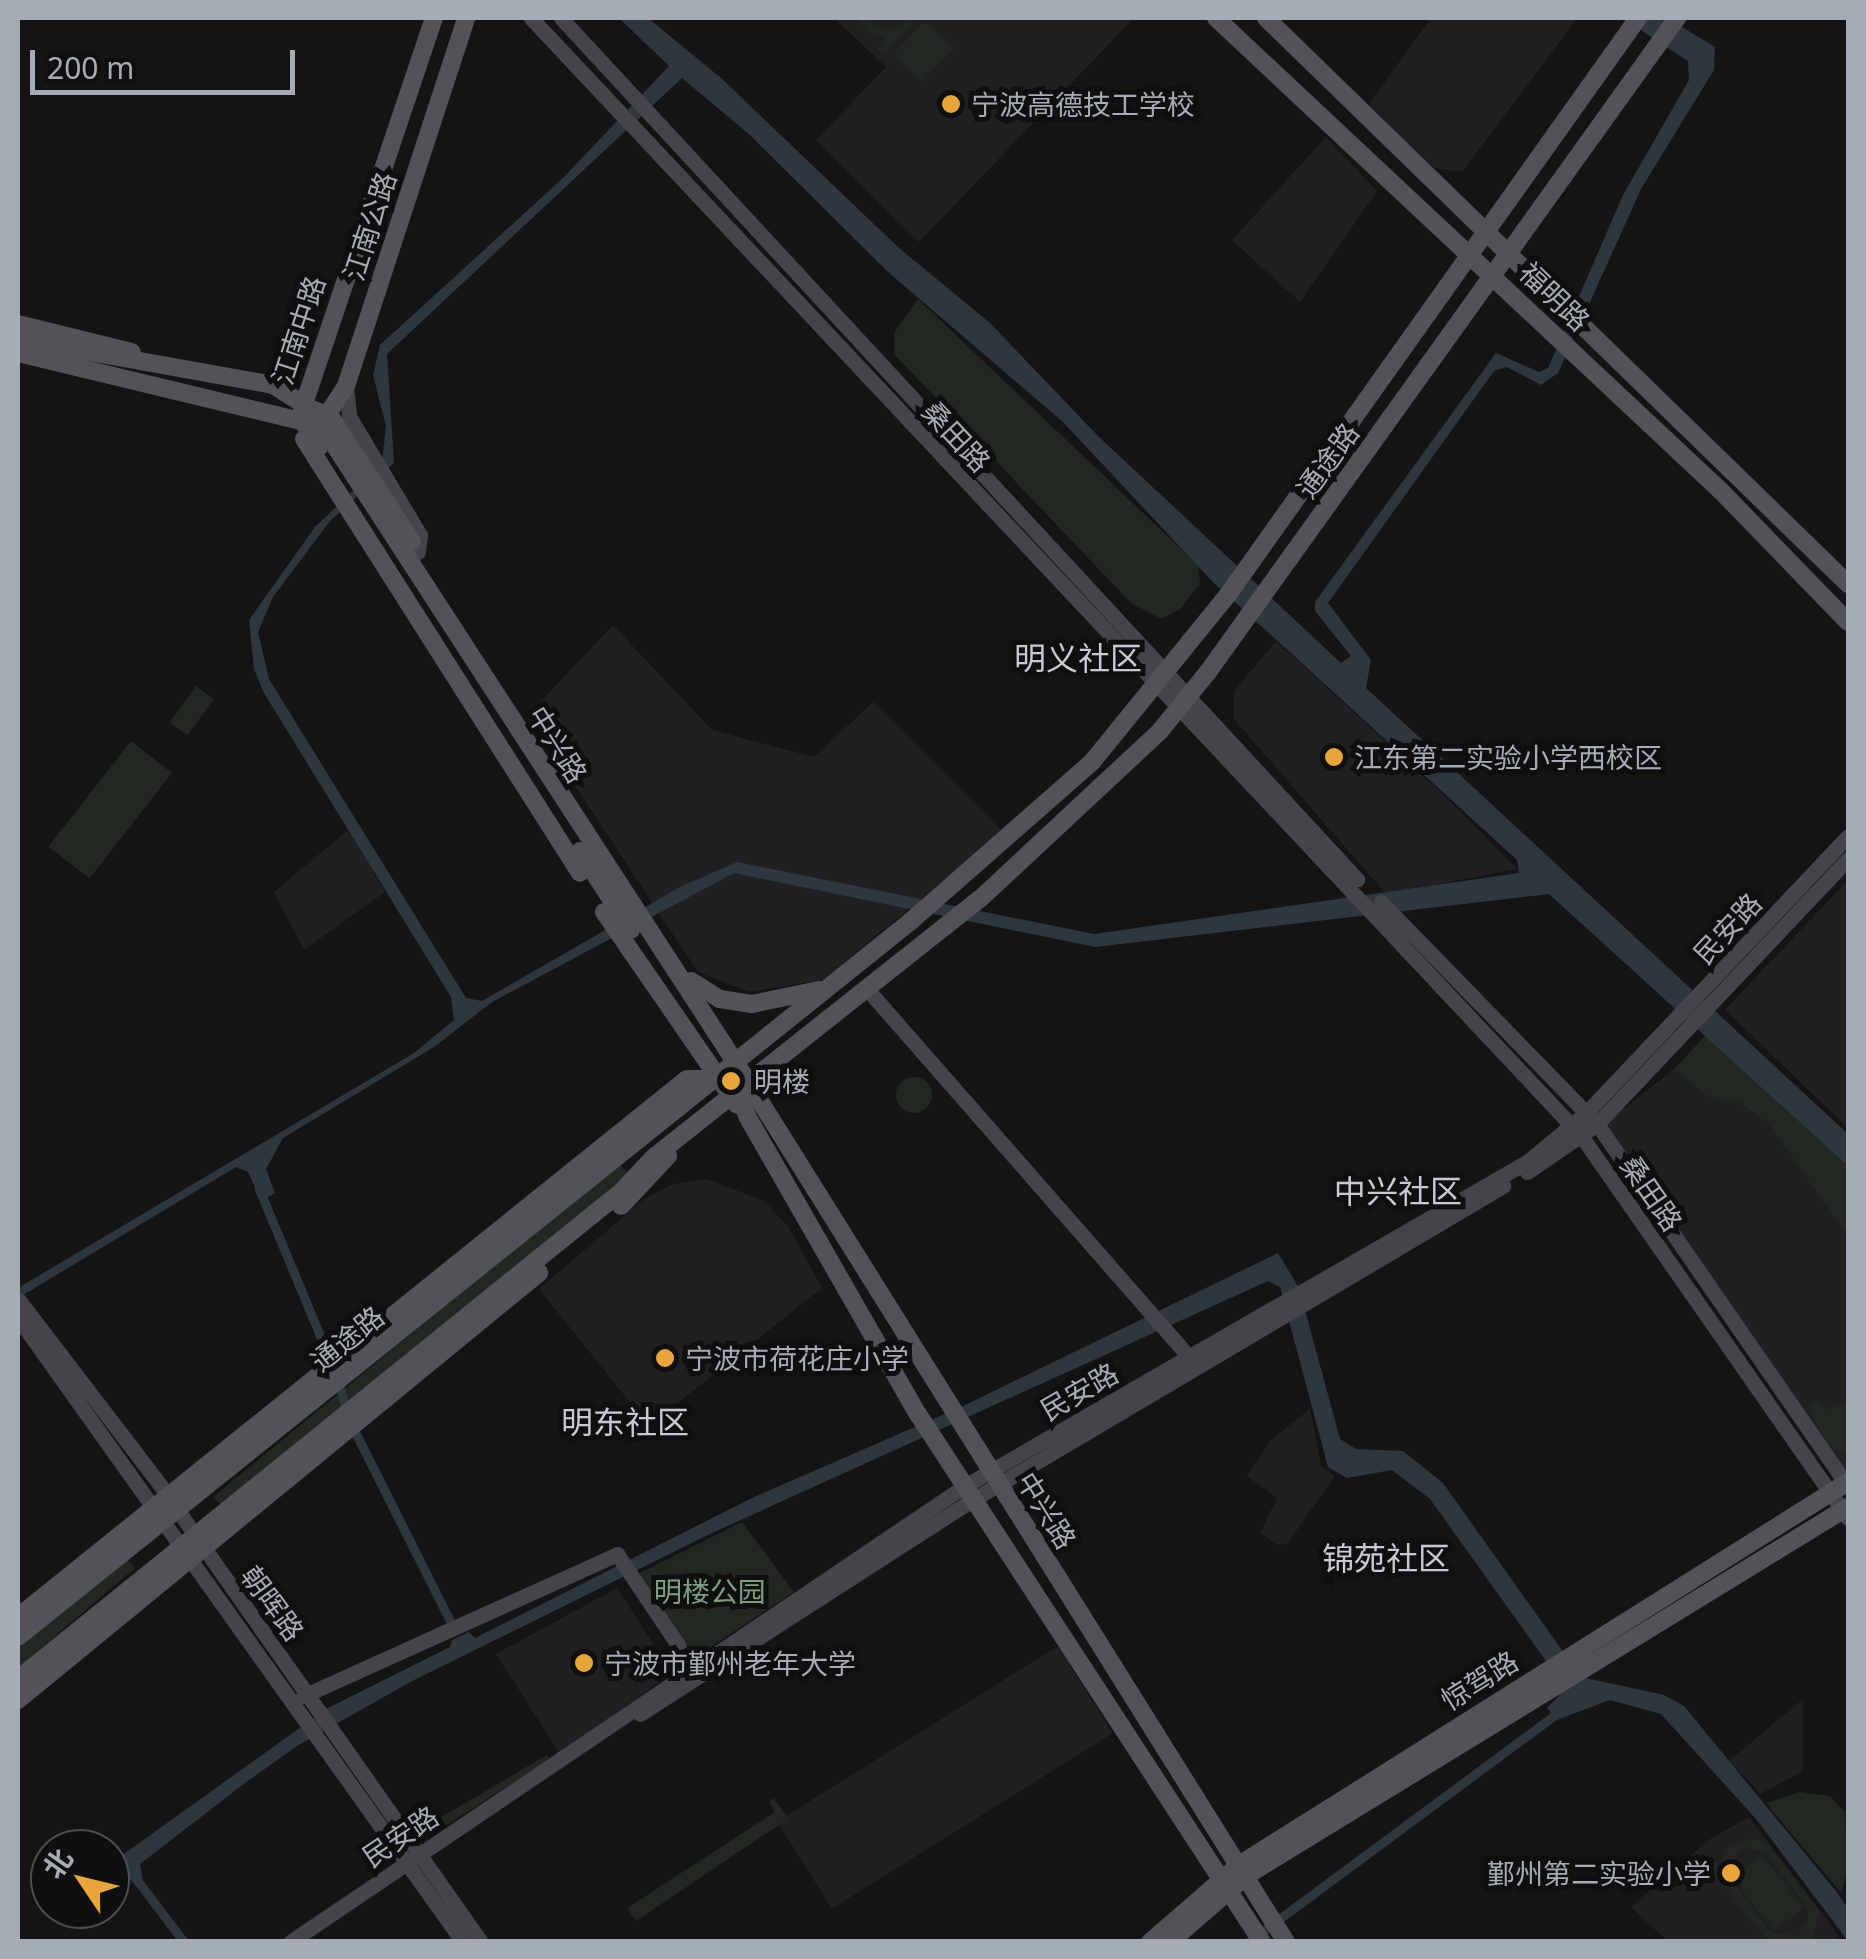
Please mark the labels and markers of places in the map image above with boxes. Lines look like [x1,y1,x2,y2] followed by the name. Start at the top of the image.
[971,87,1195,121] place label: 宁波高德技工学校
[940,93,962,115] marker: 宁波高德技工学校
[1354,740,1662,774] place label: 江东第二实验小学西校区
[1323,746,1345,768] marker: 江东第二实验小学西校区
[754,1064,810,1098] place label: 明楼
[718,1068,744,1094] marker: 明楼
[685,1341,909,1375] place label: 宁波市荷花庄小学
[654,1347,676,1369] marker: 宁波市荷花庄小学
[604,1646,856,1680] place label: 宁波市鄞州老年大学
[573,1652,595,1674] marker: 宁波市鄞州老年大学
[1487,1856,1711,1890] place label: 鄞州第二实验小学
[1720,1862,1742,1884] marker: 鄞州第二实验小学

